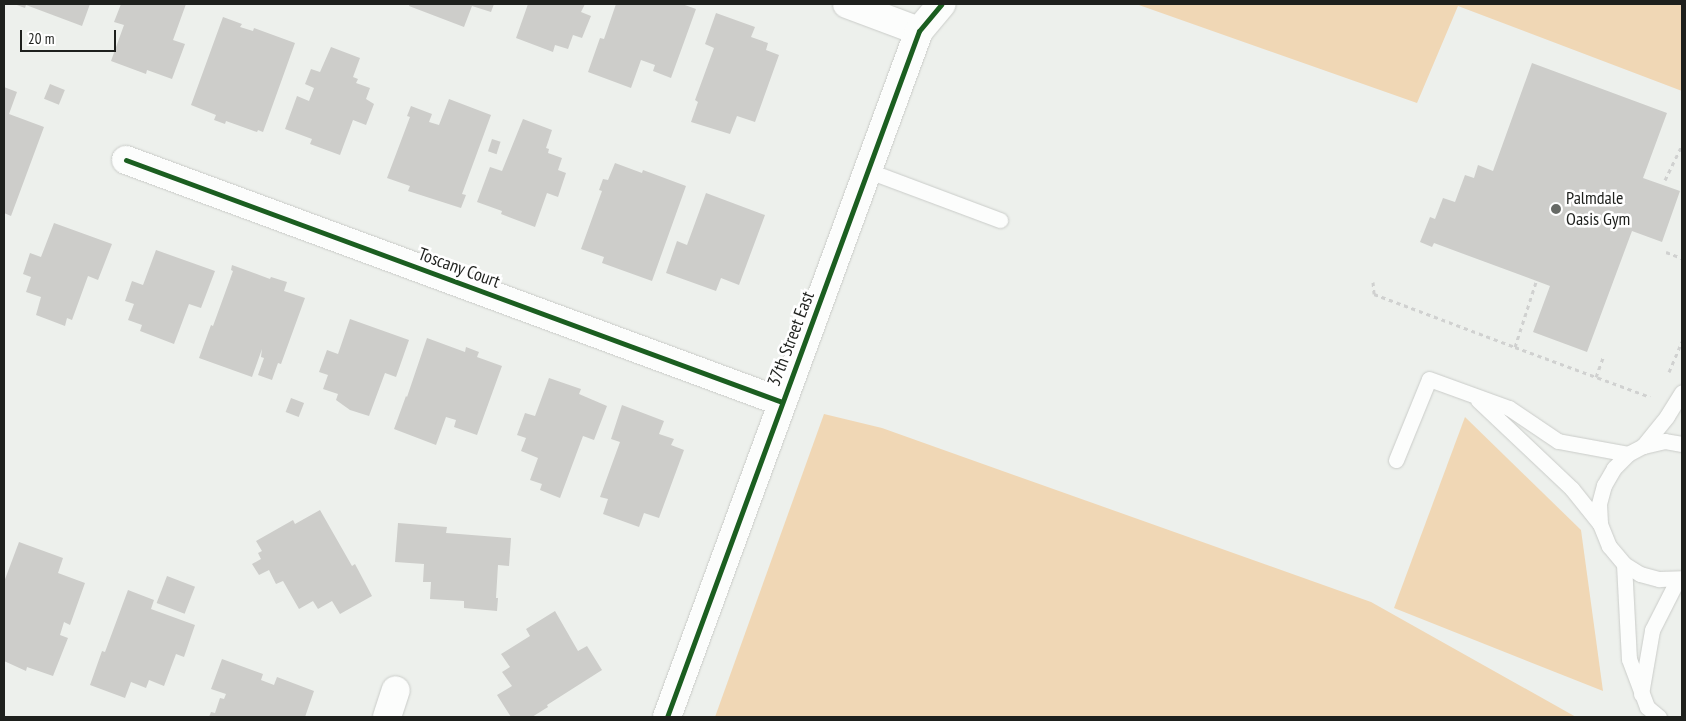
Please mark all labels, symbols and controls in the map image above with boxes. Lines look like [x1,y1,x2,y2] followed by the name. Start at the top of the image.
[22,20,119,52] scale bar
[28,29,54,48] text: 20 m
[1566,188,1630,230] place label: Palmdale Oasis Gym
[1550,203,1562,215] marker: Palmdale Oasis Gym
[415,243,503,293] street label: Toscany Court
[763,289,819,389] street label: 37th Street East

